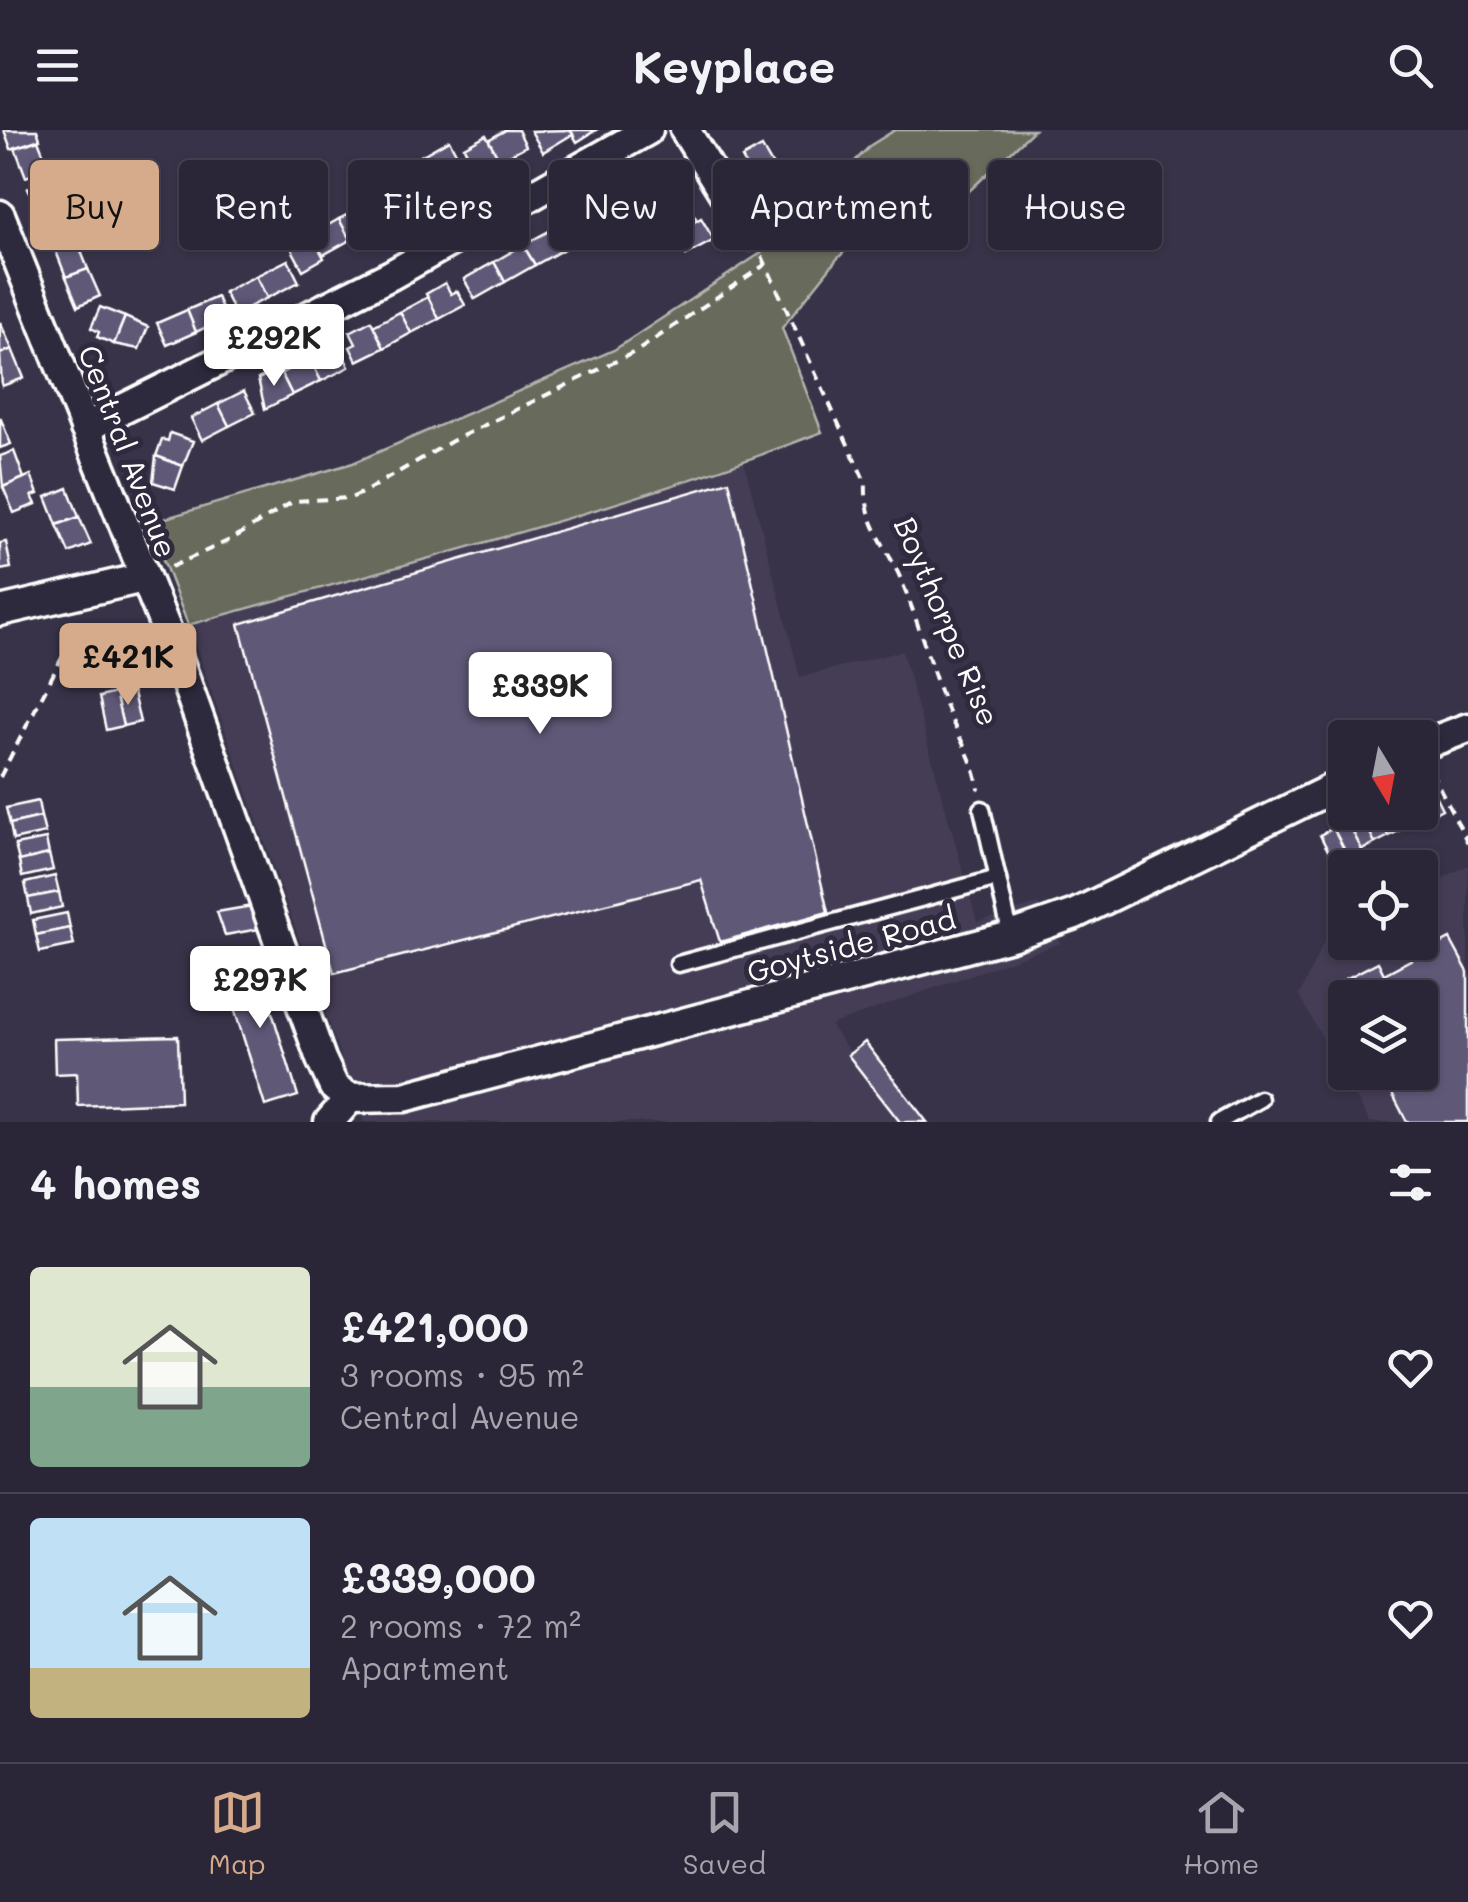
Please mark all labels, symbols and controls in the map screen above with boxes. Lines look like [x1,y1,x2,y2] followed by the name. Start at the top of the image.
[633,36,835,94] text: Keyplace
[30,38,85,93] icon: menu
[1383,38,1438,93] icon: search
[30,160,159,250] chip: Buy
[179,160,328,250] chip: Rent
[348,160,529,250] chip: Filters
[549,160,693,250] chip: New
[713,160,968,250] chip: Apartment
[988,160,1162,250] chip: House
[204,304,344,389] pin: £292K
[226,315,322,357] text: £292K
[70,339,188,563] street label: Central Avenue
[886,510,1010,732] street label: Boythorpe Rise
[58,623,198,708] pin: £421K
[81,634,175,676] text: £421K
[470,652,610,737] pin: £339K
[491,663,589,705] text: £339K
[1328,720,1438,830] north arrow
[1328,720,1438,1090] map controls
[1328,850,1438,960] button: locate
[742,897,960,991] street label: Goytside Road
[190,946,330,1031] pin: £297K
[212,957,308,999] text: £297K
[1328,980,1438,1090] button: layers
[30,1155,201,1210] text: 4 homes
[1383,1155,1438,1210] icon: filters
[340,1298,529,1353] text: £421,000
[110,1307,230,1427] icon: home
[1383,1340,1438,1395] icon: heart
[340,1353,584,1395] text: 3 rooms · 95 m²
[340,1395,579,1437] text: Central Avenue
[340,1549,536,1604] text: £339,000
[110,1558,230,1678] icon: home
[1383,1591,1438,1646] icon: heart
[340,1604,581,1646] text: 2 rooms · 72 m²
[340,1646,509,1688] text: Apartment
[209,1785,266,1881] tab: Map
[683,1785,766,1881] tab: Saved
[1183,1785,1259,1881] tab: Home

